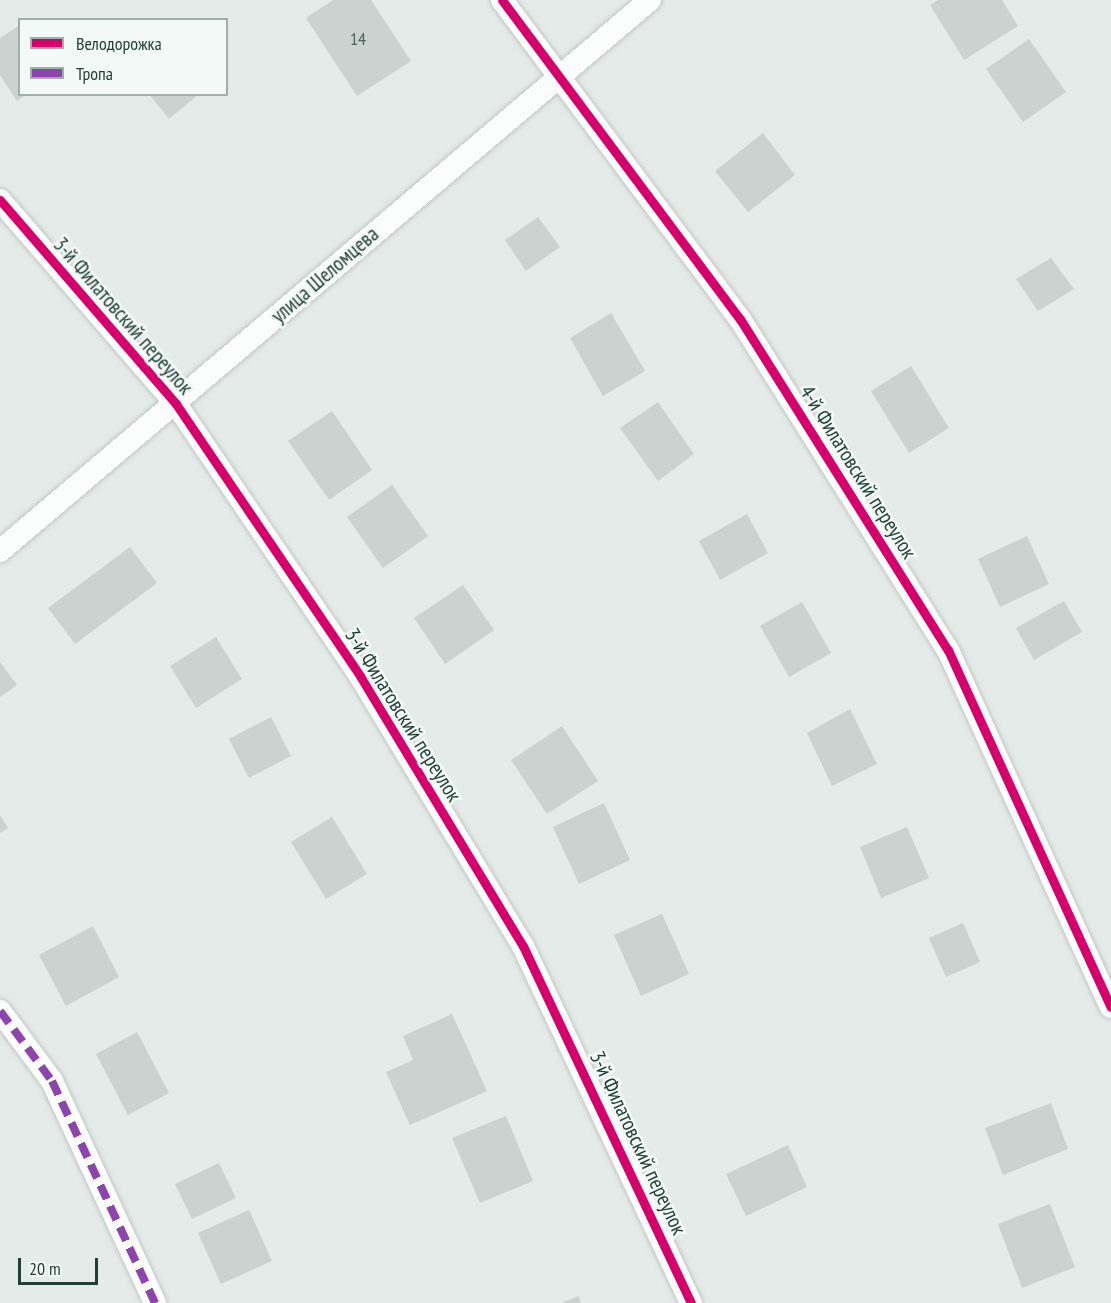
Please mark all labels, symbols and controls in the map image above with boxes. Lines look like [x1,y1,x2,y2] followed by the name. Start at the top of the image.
[18,18,228,96] legend
[350,28,366,50] house number: 14
[76,32,162,55] text: Велодорожка
[76,62,113,85] text: Тропа
[266,222,384,328] street label: улица Шеломцева
[48,232,198,400] street label: 3-й Филатовский переулок
[794,381,922,563] street label: 4-й Филатовский переулок
[339,624,467,806] street label: 3-й Филатовский переулок
[584,1047,692,1239] street label: 3-й Филатовский переулок
[21,1246,100,1284] scale bar
[29,1257,61,1280] text: 20 m

